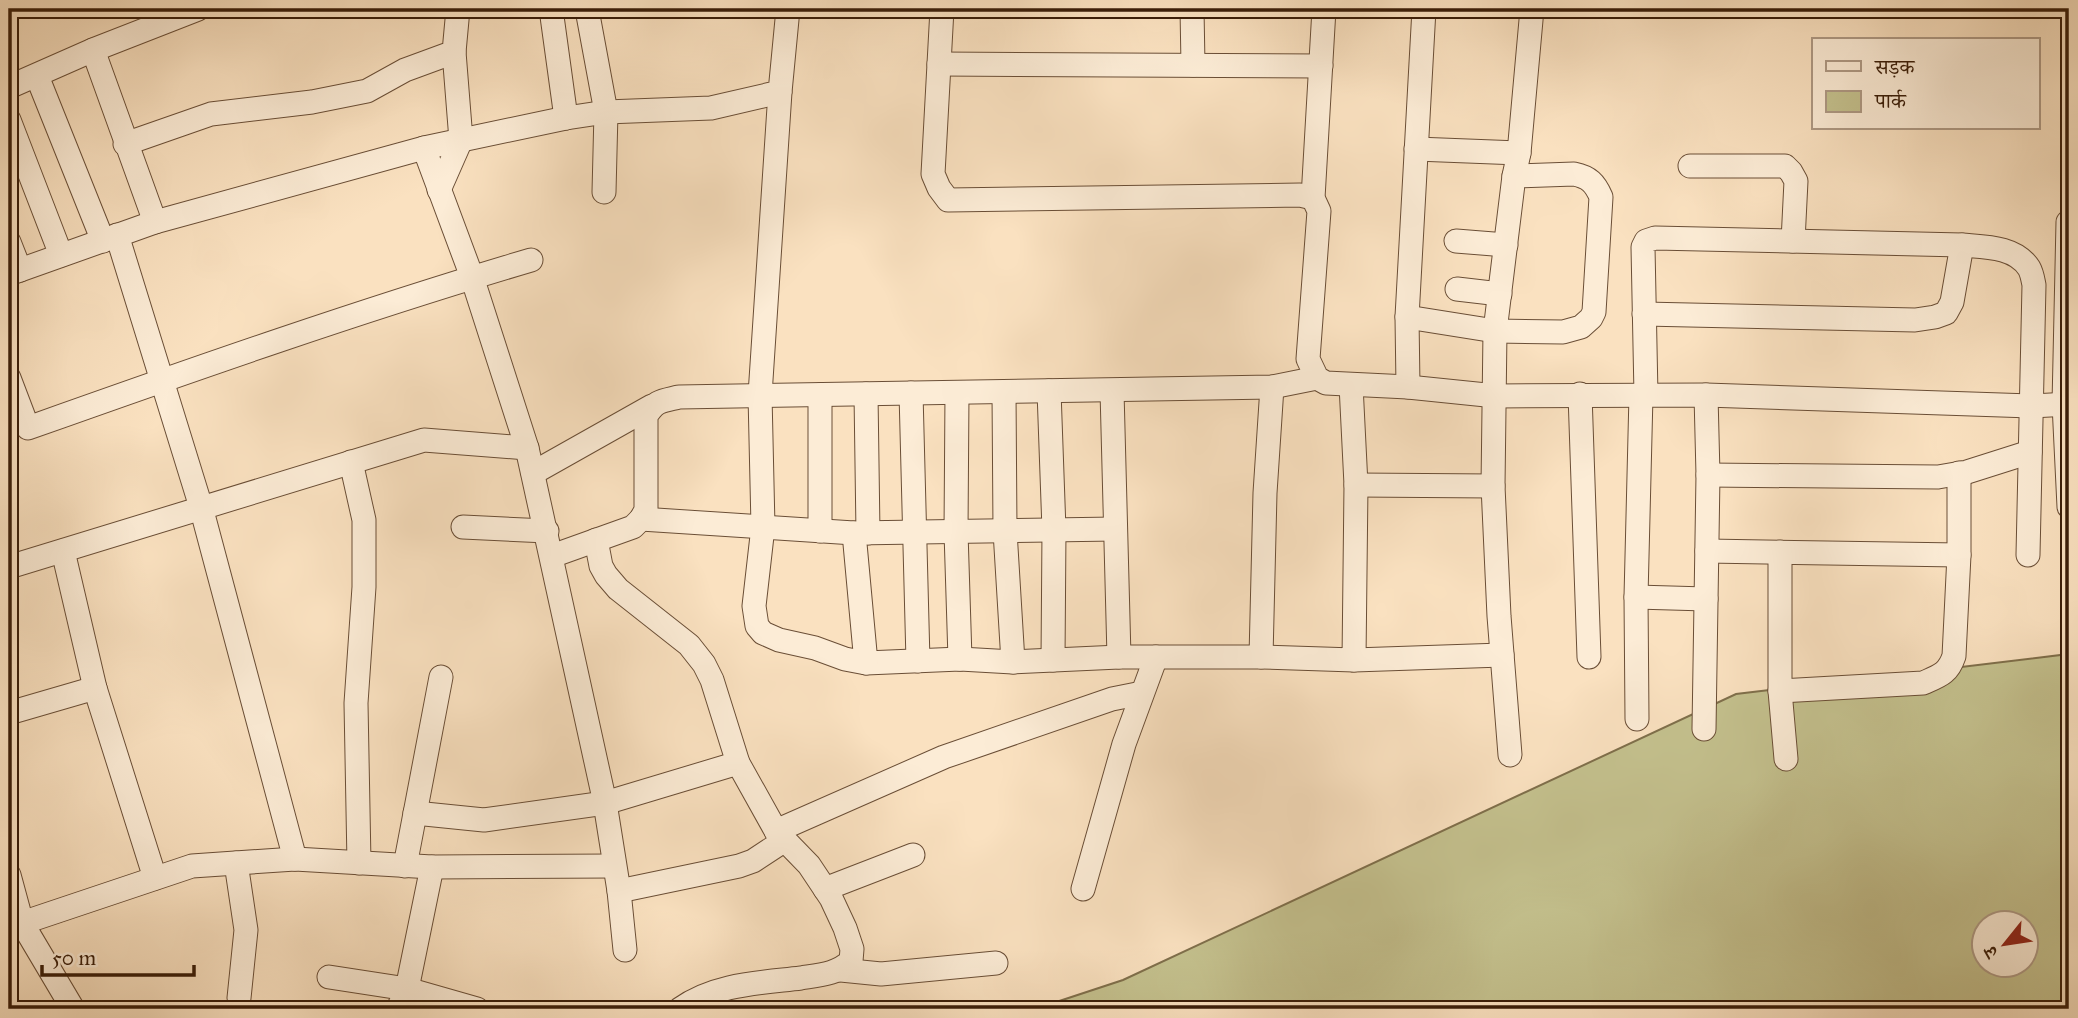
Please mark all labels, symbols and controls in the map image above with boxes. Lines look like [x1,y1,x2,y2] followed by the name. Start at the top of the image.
[1812,38,2039,130] legend
[1874,54,1915,80] text: सड़क
[1874,88,1907,114] text: पार्क
[1969,909,2039,979] north arrow
[42,934,194,978] scale bar
[1978,941,2004,964] text: उ
[52,945,97,971] text: 50 m

